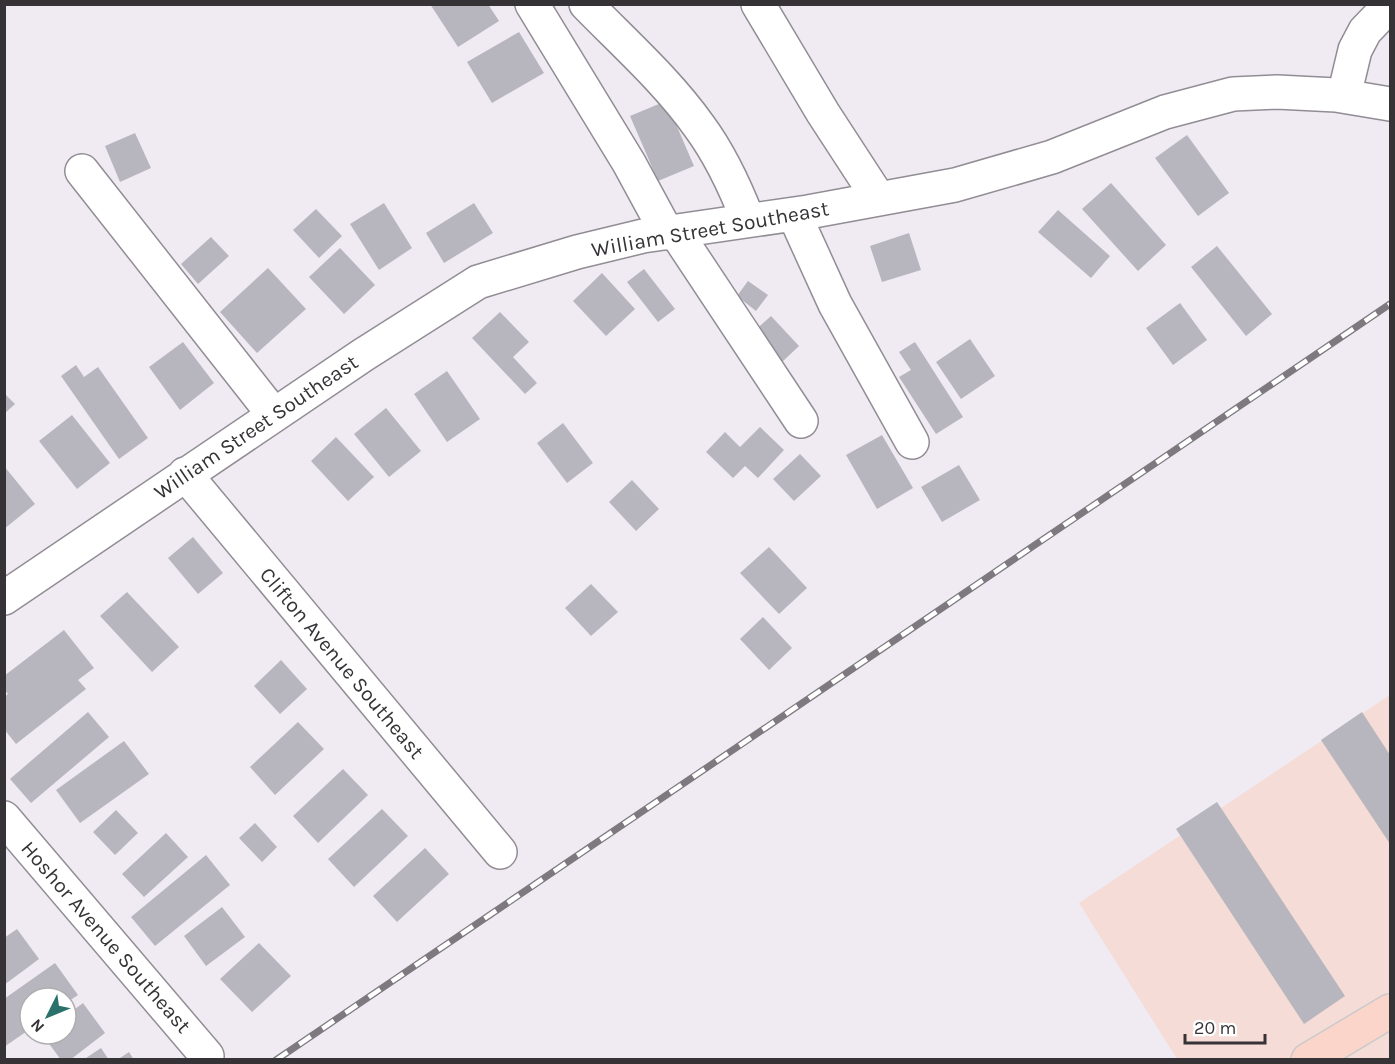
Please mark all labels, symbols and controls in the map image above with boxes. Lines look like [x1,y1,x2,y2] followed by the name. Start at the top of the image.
[589,196,831,262] street label: William Street Southeast
[150,350,363,504] street label: William Street Southeast
[255,563,429,764] street label: Clifton Avenue Southeast
[16,836,196,1038] street label: Hoshor Avenue Southeast
[18,986,78,1046] north arrow
[1185,1007,1264,1045] scale bar
[27,1015,48,1037] text: N
[1194,1017,1236,1039] text: 20 m

